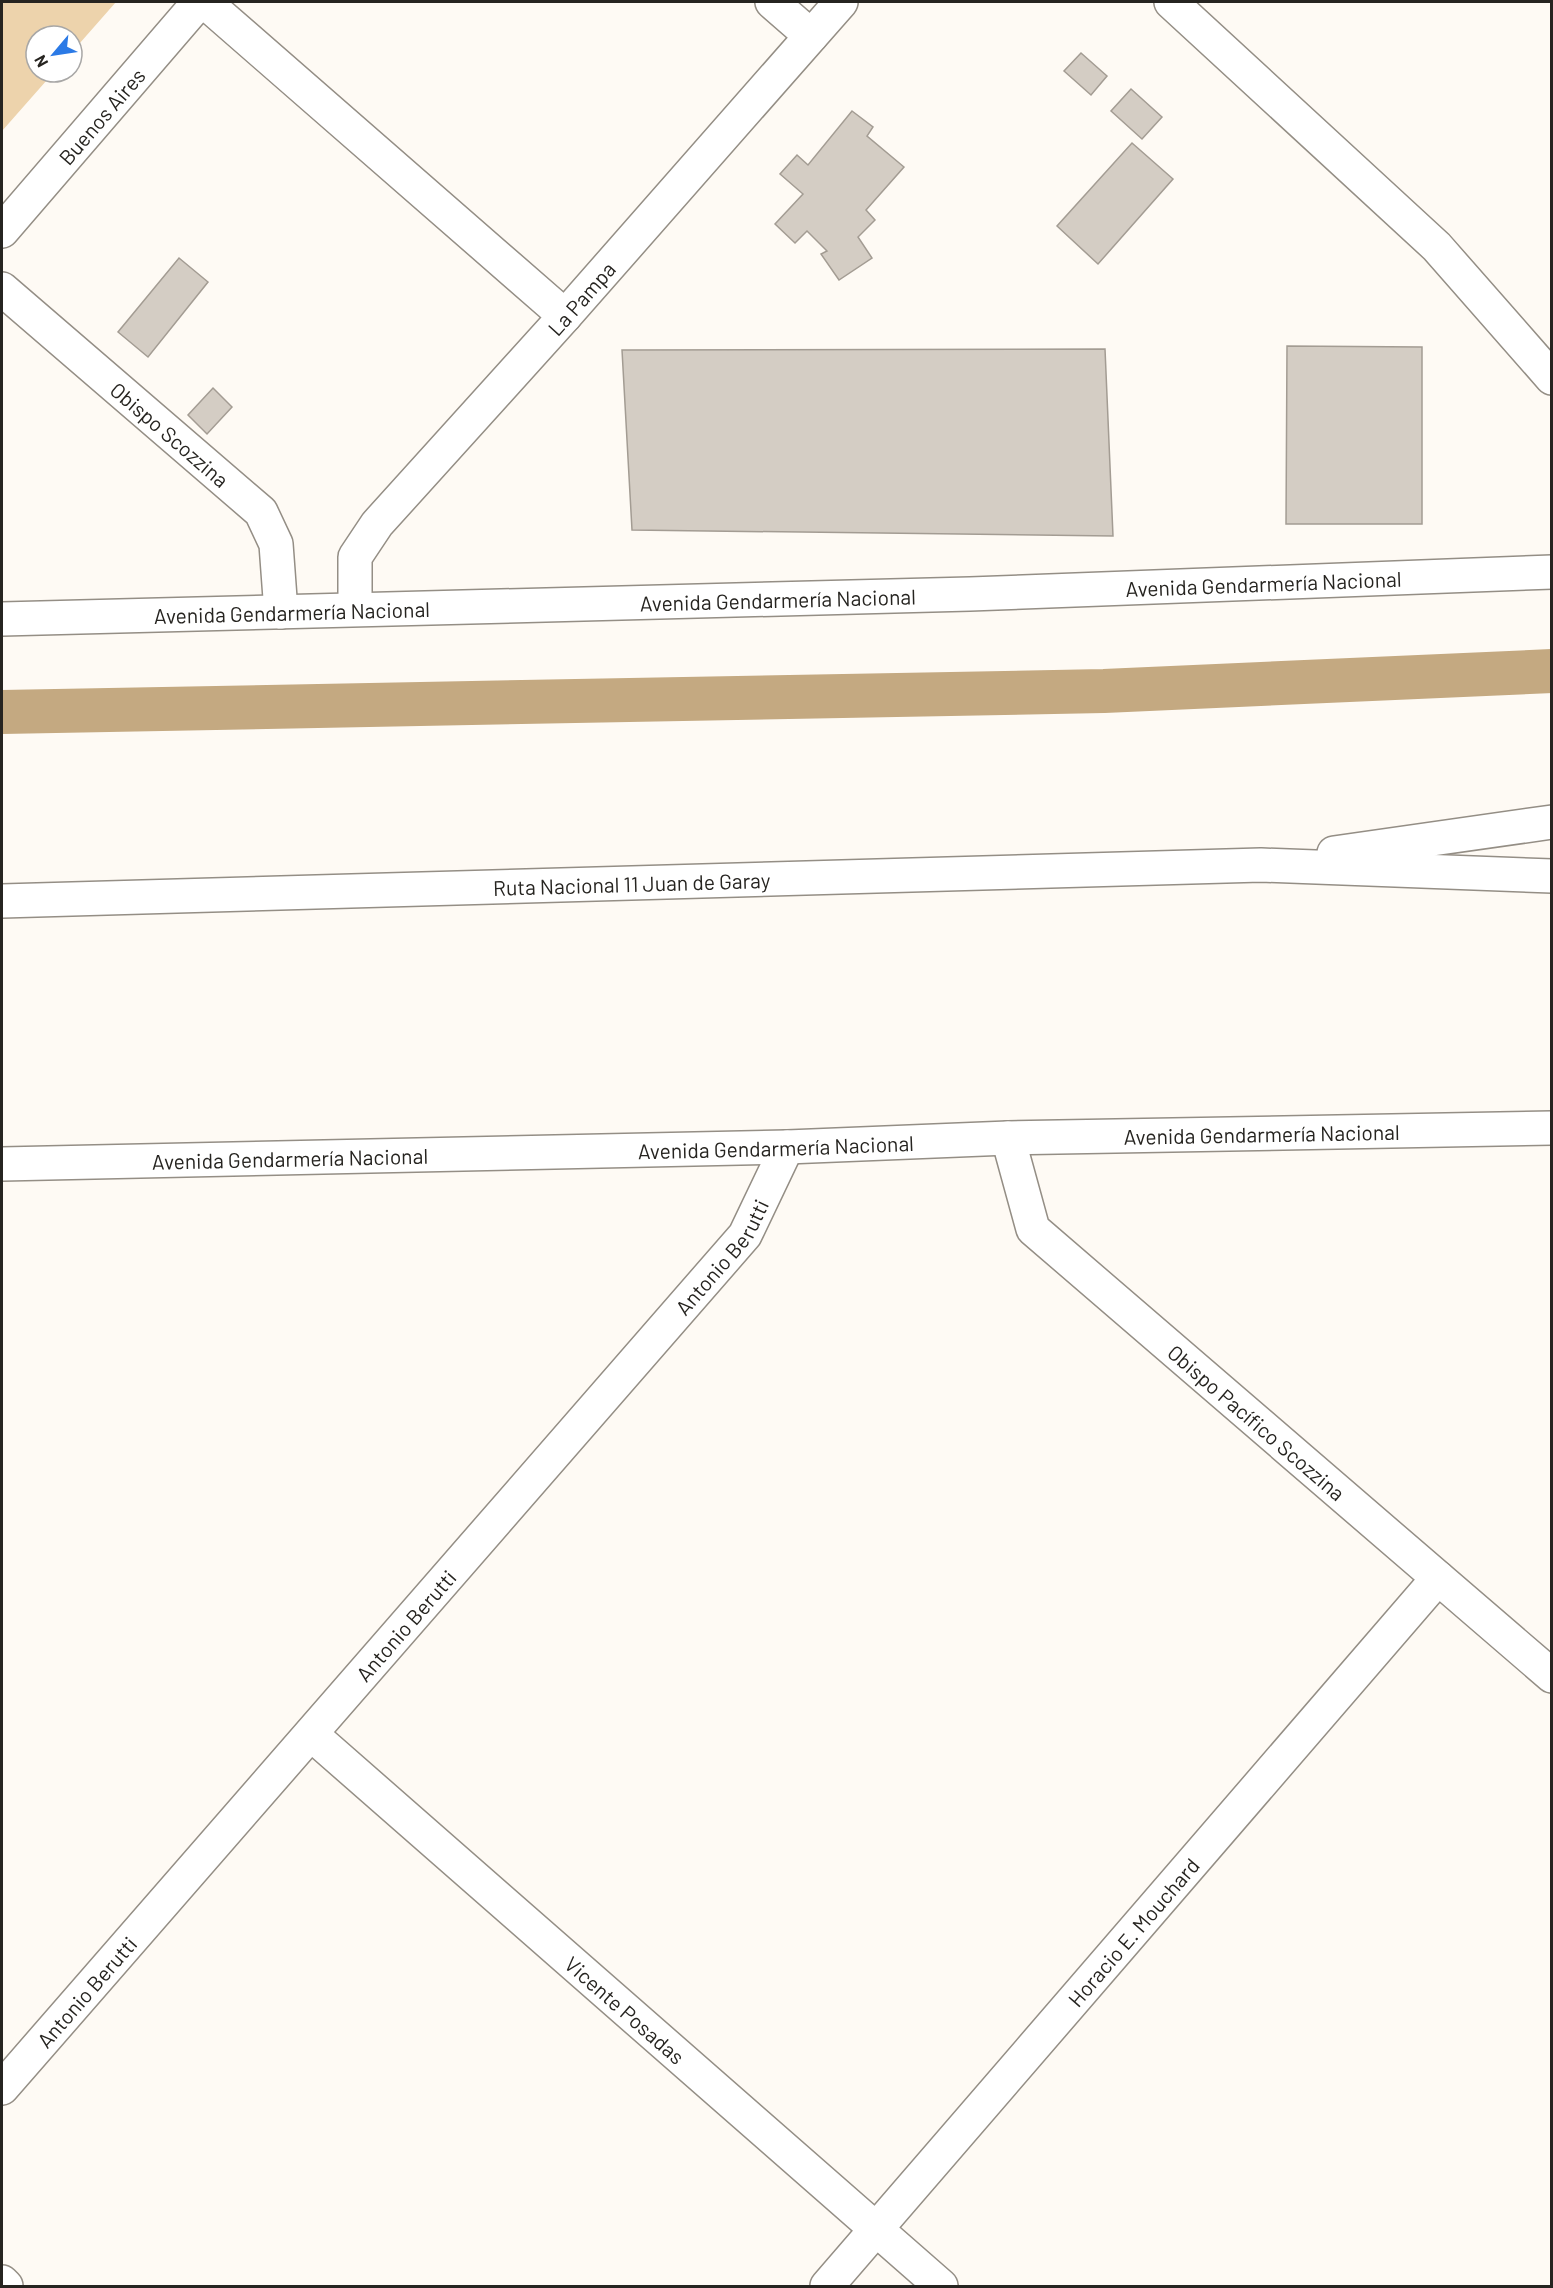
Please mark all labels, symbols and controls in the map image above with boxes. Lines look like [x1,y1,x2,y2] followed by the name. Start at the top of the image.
[24,24,84,84] north arrow
[30,52,51,71] text: N
[53,62,149,169] street label: Buenos Aires
[542,256,620,340] street label: La Pampa
[106,376,234,492] street label: Obispo Scozzina
[1125,565,1402,601] street label: Avenida Gendarmería Nacional
[639,583,916,615] street label: Avenida Gendarmería Nacional
[153,595,430,628] street label: Avenida Gendarmería Nacional
[493,867,771,899] street label: Ruta Nacional 11 Juan de Garay
[1123,1118,1400,1148] street label: Avenida Gendarmería Nacional
[637,1129,914,1163] street label: Avenida Gendarmería Nacional
[152,1142,428,1173] street label: Avenida Gendarmería Nacional
[669,1195,773,1319] street label: Antonio Berutti
[1163,1339,1351,1505] street label: Obispo Pacífico Scozzina
[350,1564,460,1686] street label: Antonio Berutti
[1062,1852,1204,2011] street label: Horacio E. Mouchard
[31,1931,141,2052] street label: Antonio Berutti
[561,1950,690,2068] street label: Vicente Posadas

